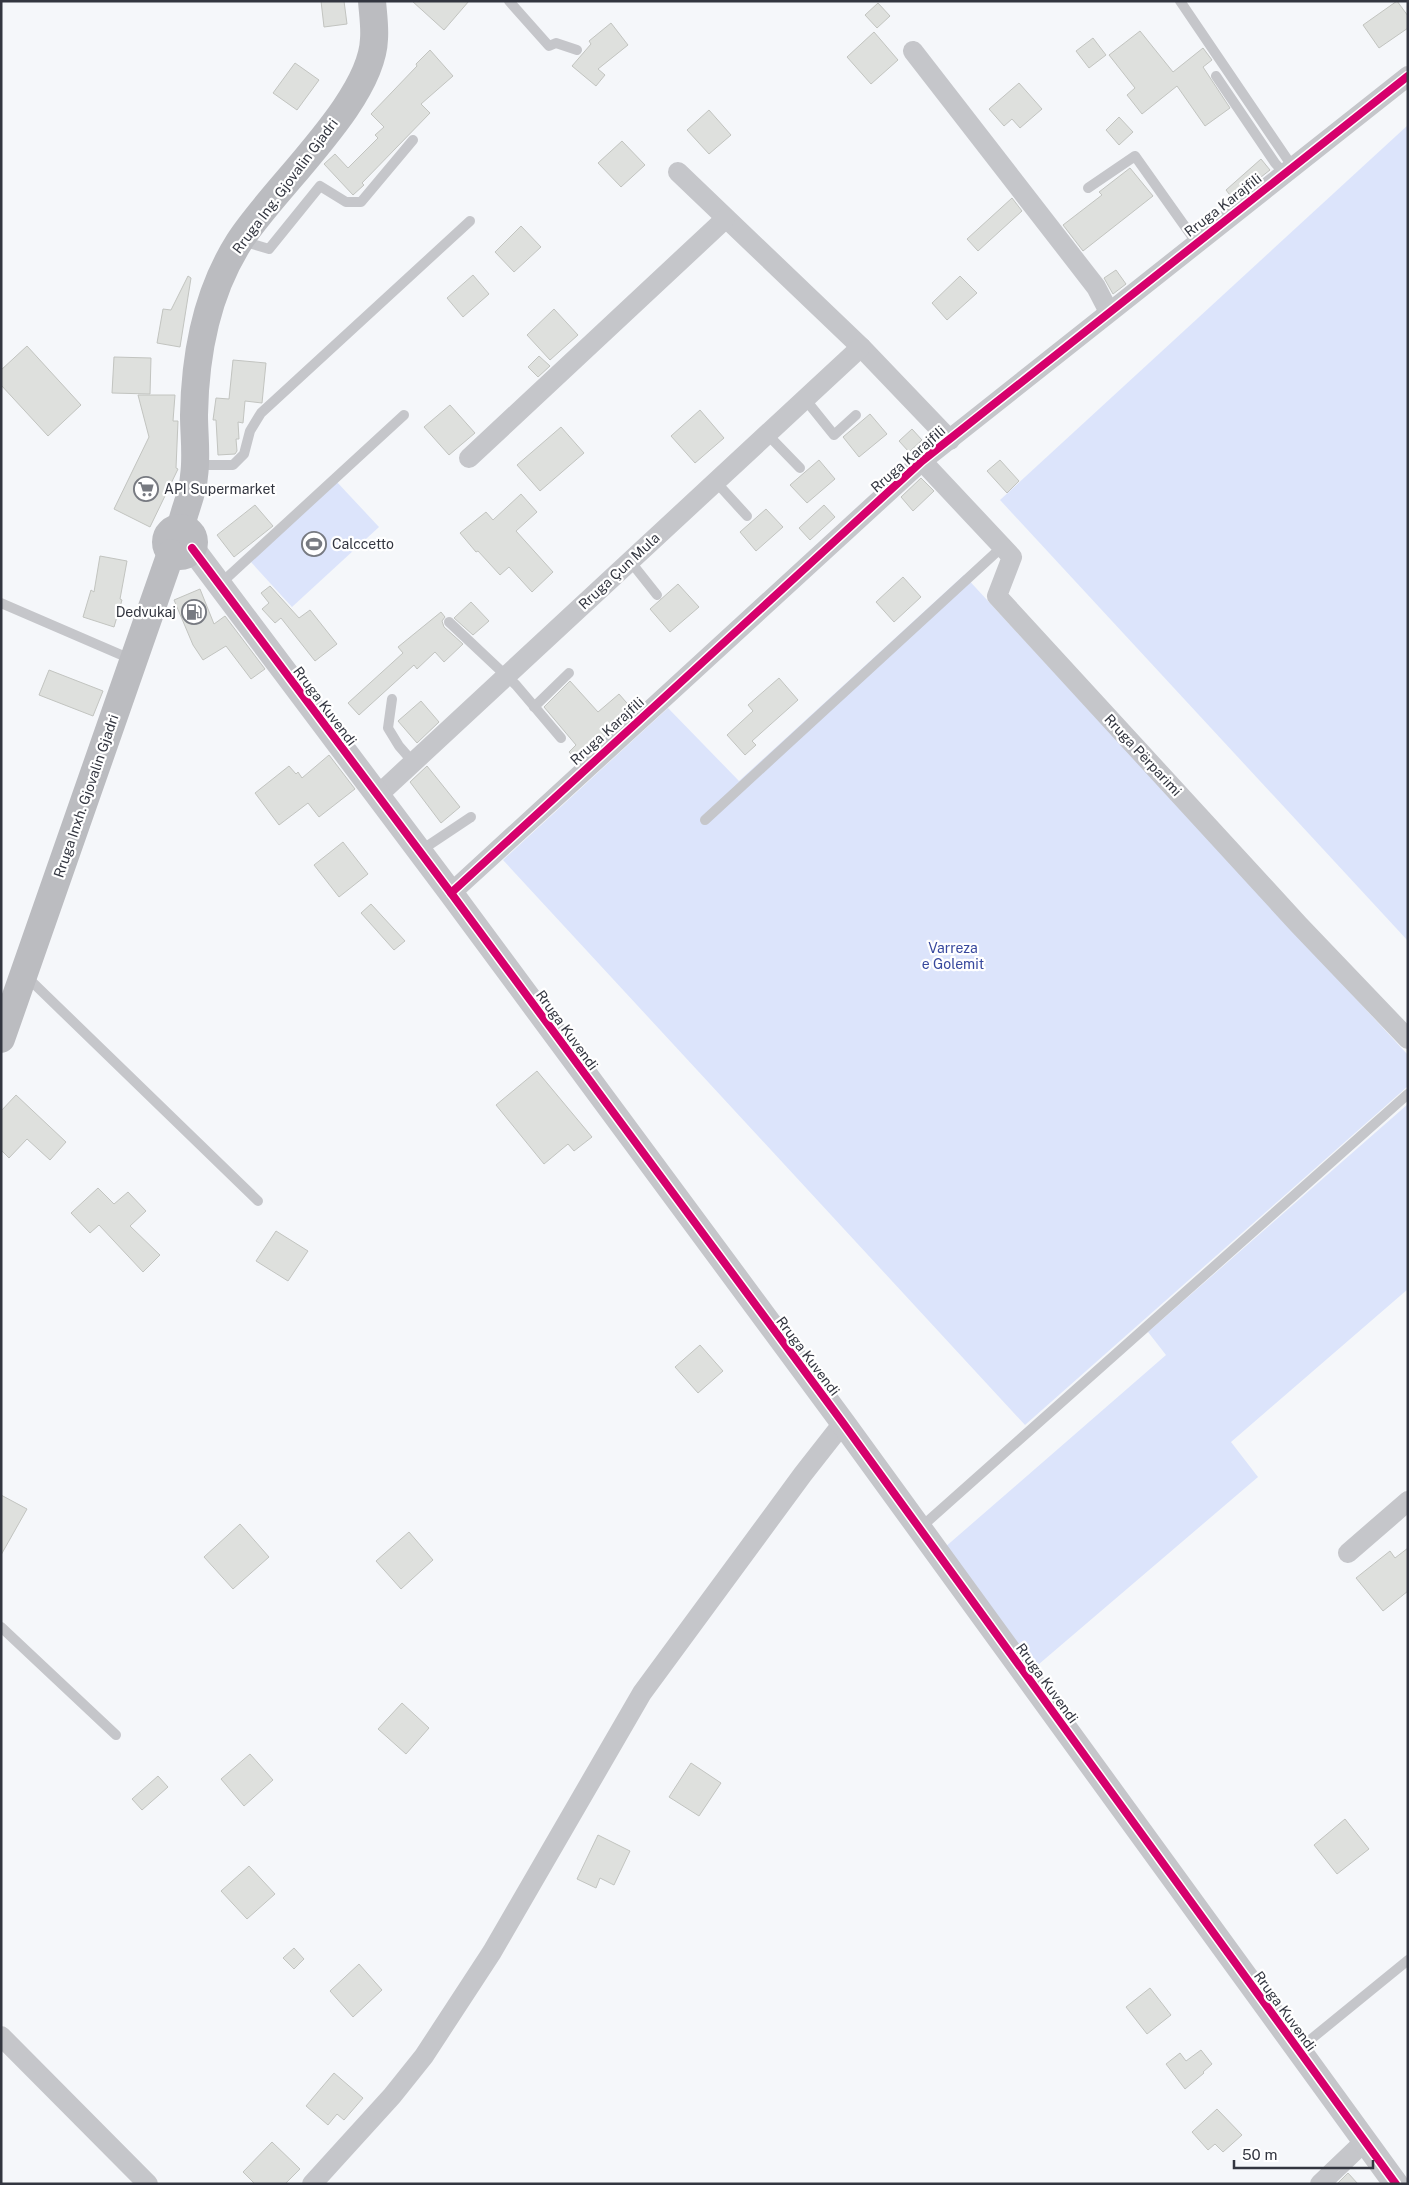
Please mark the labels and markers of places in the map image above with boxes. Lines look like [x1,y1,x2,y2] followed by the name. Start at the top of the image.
[133,476,159,502] supermarket icon: API Supermarket
[164,481,275,497] place label: API Supermarket
[301,531,327,557] sports icon: Calccetto
[332,536,394,552] place label: Calccetto
[181,599,207,625] fuel station icon: Dedvukaj
[116,604,176,620] place label: Dedvukaj

